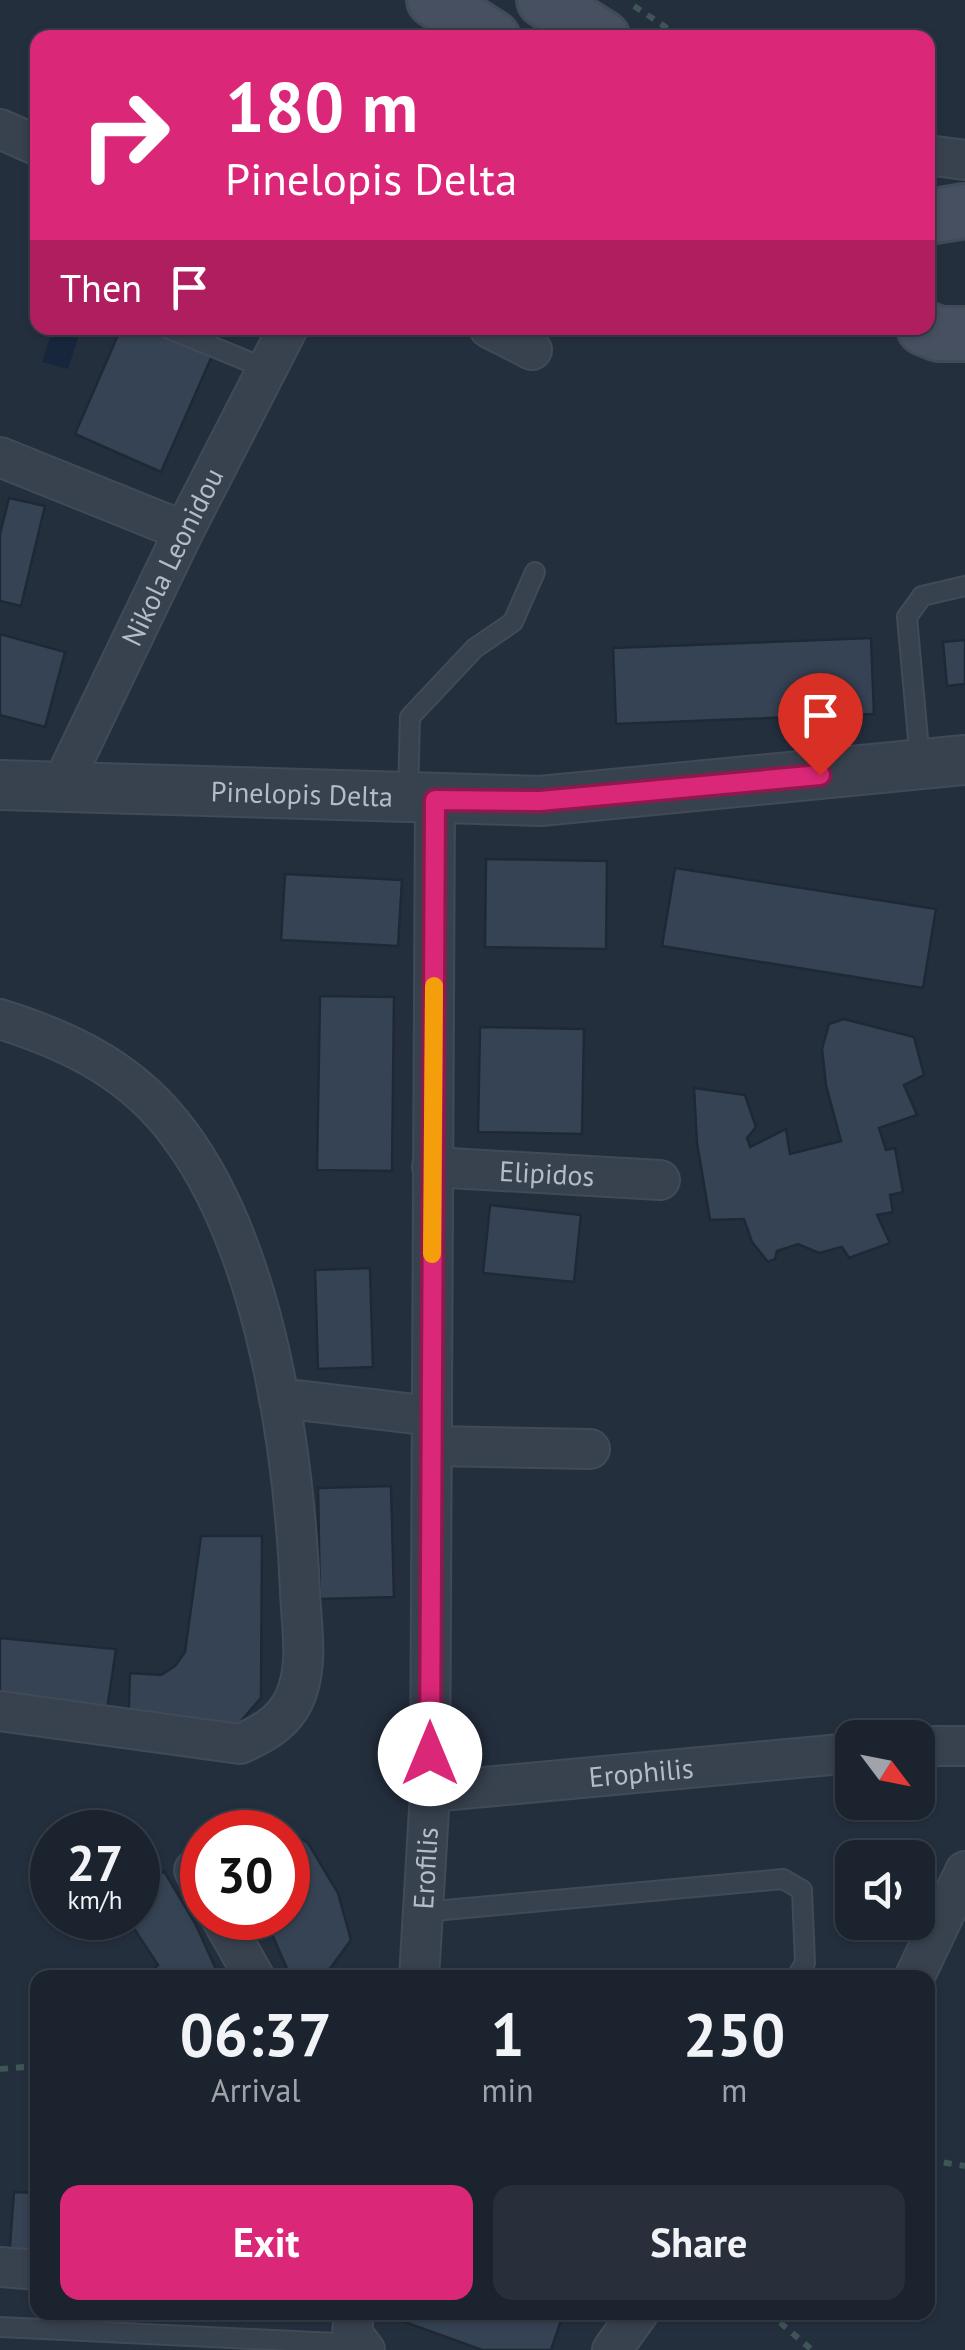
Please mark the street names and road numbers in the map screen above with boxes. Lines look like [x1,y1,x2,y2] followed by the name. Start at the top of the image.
[113,461,231,652] street label: Nikola Leonidou
[210,772,393,815] street label: Pinelopis Delta
[498,1152,595,1194] street label: Elipidos
[587,1749,695,1795] street label: Erophilis
[404,1826,446,1910] street label: Erofilis

